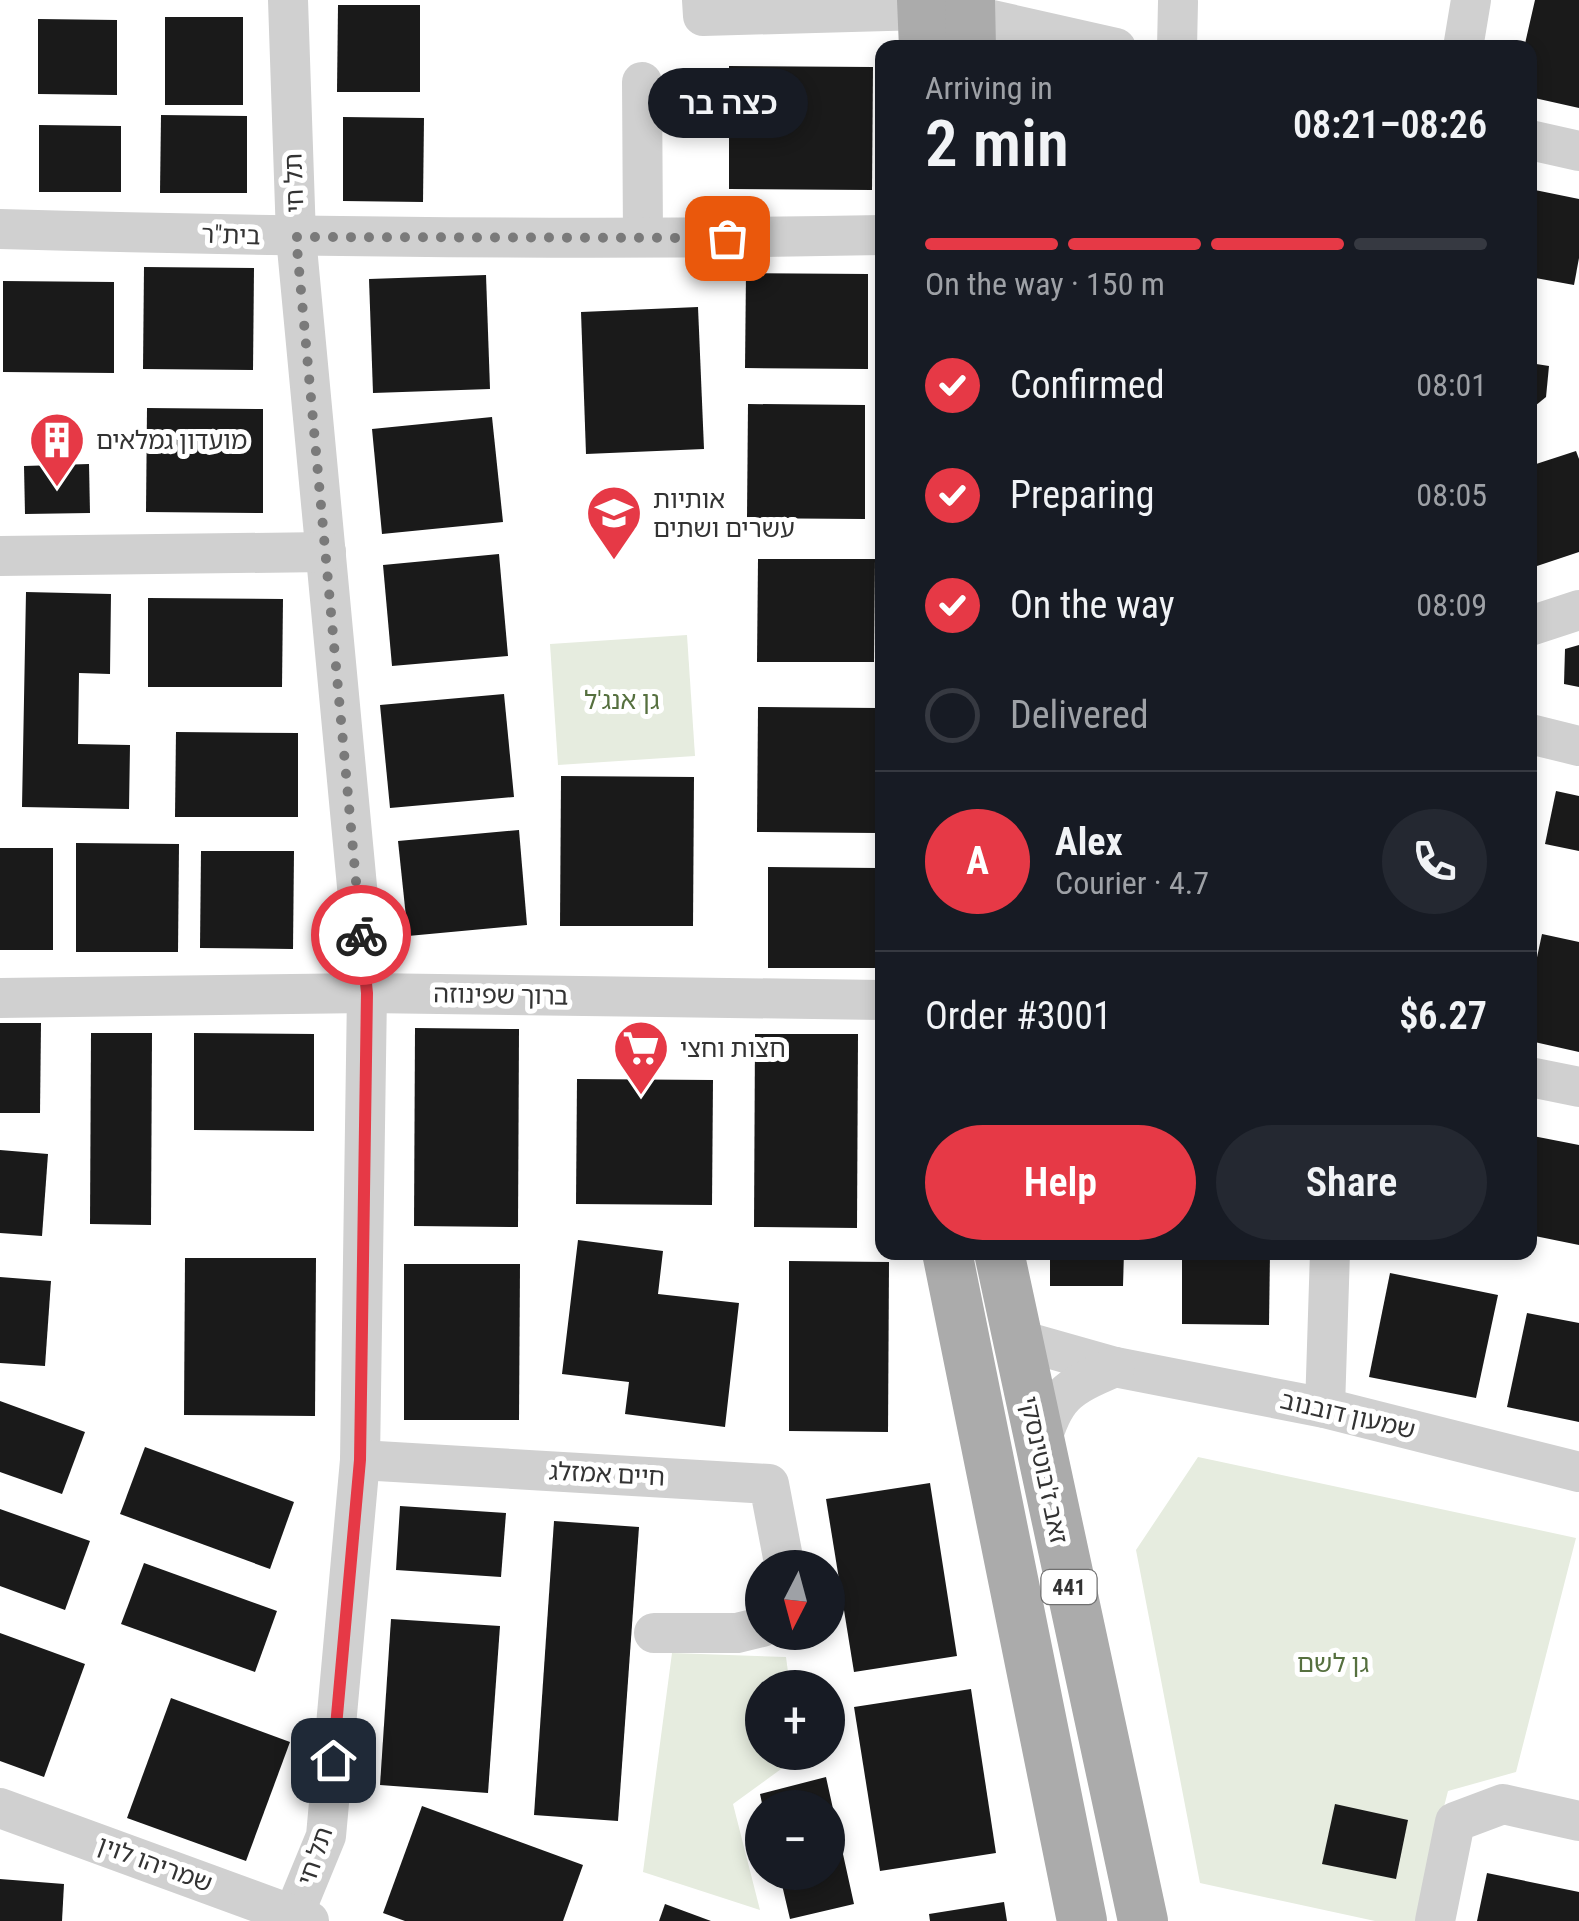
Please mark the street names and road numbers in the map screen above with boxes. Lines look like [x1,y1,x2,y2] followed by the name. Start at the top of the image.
[278,153,310,213] street label: תל חי
[201,219,261,251] street label: בית"ר
[433,979,569,1011] street label: ברוך שפינוזה
[1278,1385,1418,1445] street label: שמעון דובנוב
[1014,1394,1074,1546] street label: זאב ז'בוטינסקי
[548,1456,666,1492] street label: חיים אמזלג
[1042,1570,1096,1604] road number: 441
[292,1823,338,1889] street label: תל חי
[94,1830,216,1898] street label: שמריהו לוין

